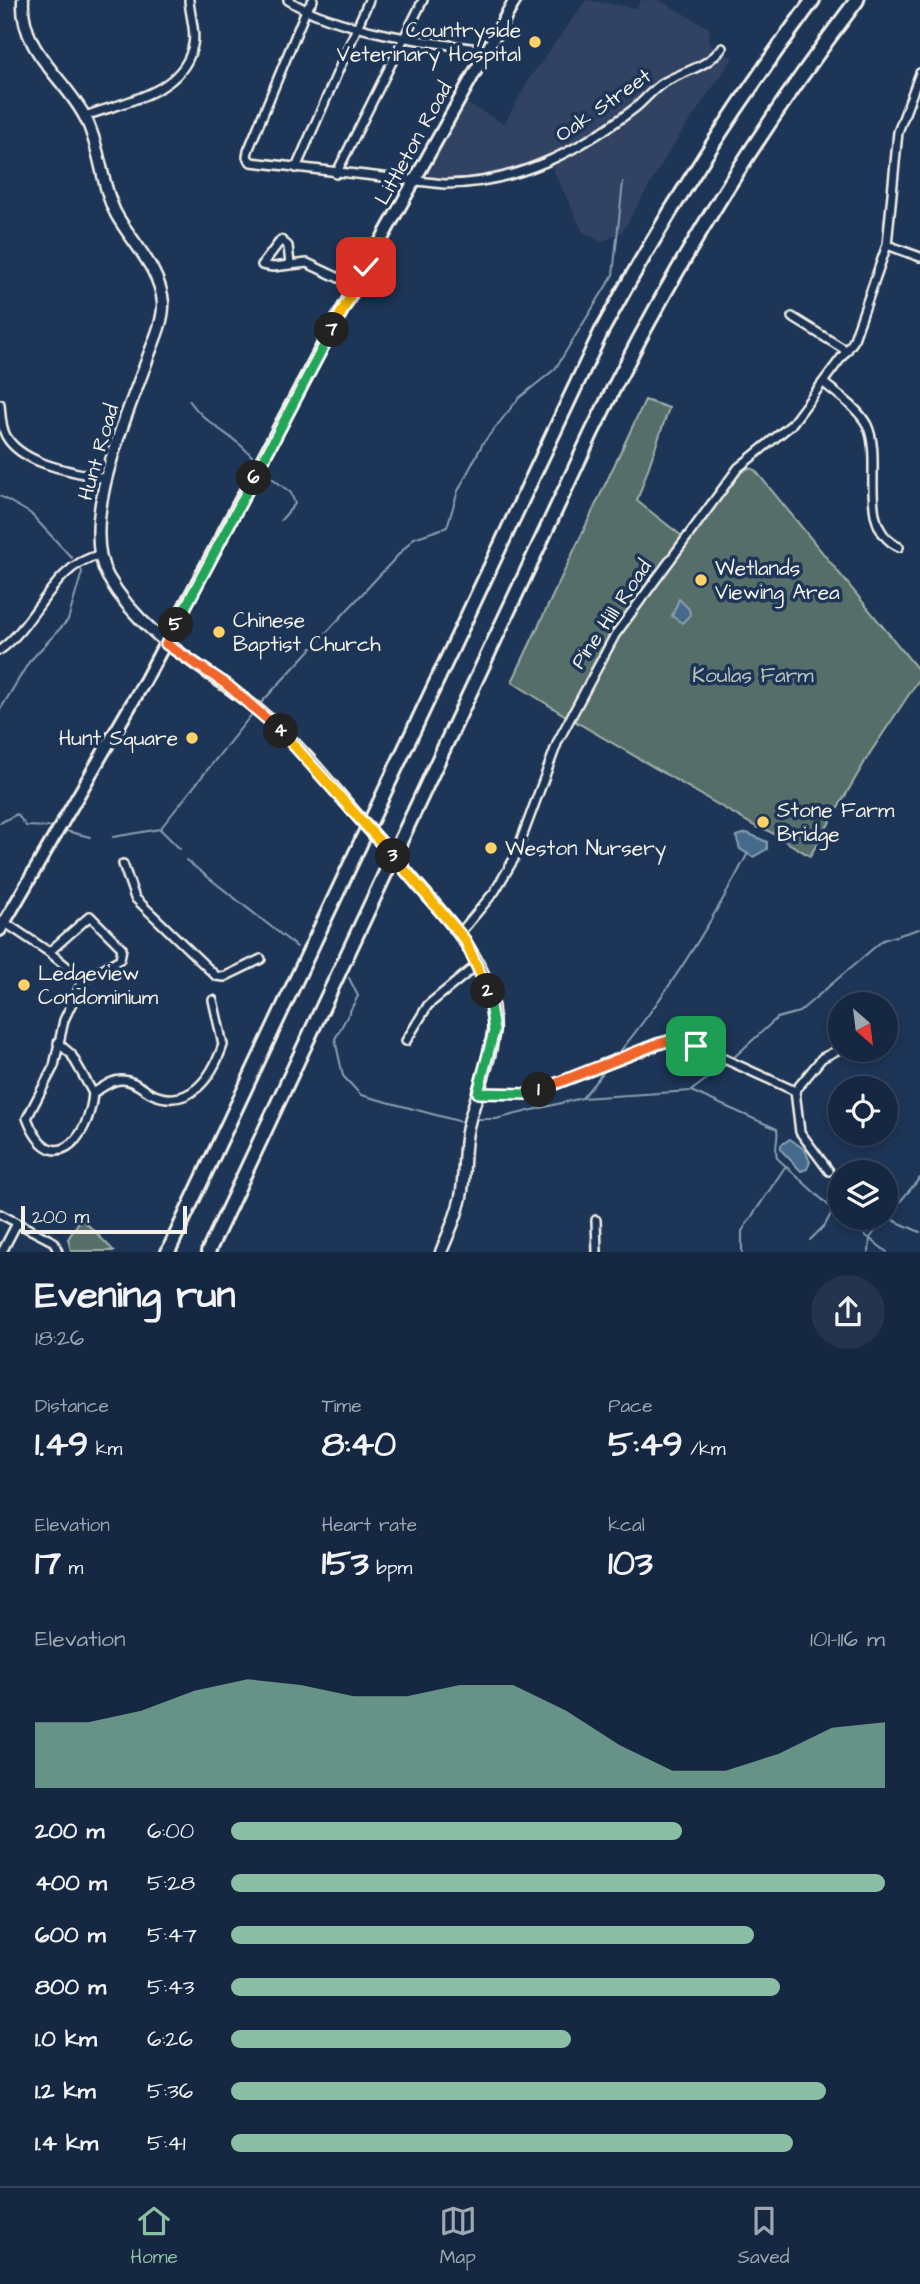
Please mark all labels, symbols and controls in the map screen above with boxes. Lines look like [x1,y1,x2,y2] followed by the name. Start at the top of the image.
[337,16,521,71] place label: Countryside Veterinary Hospital
[527,34,543,50] marker: Countryside Veterinary Hospital
[550,61,657,149] street label: Oak Street
[368,76,459,210] street label: Littleton Road
[336,237,396,297] pin
[347,248,385,286] icon: check
[314,312,350,348] pin: 7
[326,316,337,343] text: 7
[71,400,126,504] street label: Hunt Road
[236,461,272,496] pin: 6
[248,464,259,491] text: 6
[564,554,659,675] street label: Pine Hill Road
[715,554,840,609] place label: Wetlands Viewing Area
[693,572,709,588] marker: Wetlands Viewing Area
[233,606,381,660] place label: Chinese Baptist Church
[158,608,194,642] pin: 5
[169,611,182,638] text: 5
[211,624,227,640] marker: Chinese Baptist Church
[692,661,814,690] park label: Koulas Farm
[264,714,298,748] pin: 4
[274,717,287,744] text: 4
[59,724,178,753] place label: Hunt Square
[184,730,200,746] marker: Hunt Square
[777,796,895,851] place label: Stone Farm Bridge
[755,814,771,830] marker: Stone Farm Bridge
[505,834,667,865] place label: Weston Nursery
[376,838,410,874] pin: 3
[483,840,499,856] marker: Weston Nursery
[388,842,397,869] text: 3
[38,959,159,1012] place label: Ledgeview Condominium
[470,974,505,1009] pin: 2
[16,977,32,993] marker: Ledgeview Condominium
[482,977,493,1004] text: 2
[828,992,898,1062] north arrow
[828,992,898,1230] map controls
[666,1016,726,1076] pin
[677,1027,715,1065] icon: arrive
[522,1072,556,1108] pin: 1
[537,1076,540,1103] text: 1
[828,1076,898,1146] button: locate
[828,1160,898,1230] button: layers
[21,1202,187,1234] scale bar
[32,1204,89,1231] text: 200 m
[35,1270,236,1322] text: Evening run
[811,1275,885,1349] button: share
[35,1322,84,1354] text: 18:26
[35,1393,109,1420] text: Distance
[322,1393,361,1420] text: Time
[608,1393,652,1420] text: Pace
[35,1420,88,1469] text: 1.49
[322,1420,396,1469] text: 8:40
[608,1420,683,1469] text: 5:49
[88,1436,122,1463] text: km
[683,1436,725,1463] text: /km
[35,1512,110,1539] text: Elevation
[322,1512,417,1539] text: Heart rate
[608,1512,645,1539] text: kcal
[35,1539,61,1588] text: 17
[322,1539,369,1588] text: 153
[608,1539,653,1588] text: 103
[61,1555,83,1582] text: m
[369,1555,412,1582] text: bpm
[35,1623,126,1655] text: Elevation
[810,1623,885,1655] text: 101–116 m
[35,1815,104,1847] text: 200 m
[147,1815,194,1847] text: 6:00
[35,1867,107,1899] text: 400 m
[147,1867,195,1899] text: 5:28
[35,1919,106,1951] text: 600 m
[147,1919,197,1951] text: 5:47
[35,1971,106,2003] text: 800 m
[147,1971,194,2003] text: 5:43
[35,2023,97,2055] text: 1.0 km
[147,2023,193,2055] text: 6:26
[35,2075,96,2107] text: 1.2 km
[147,2075,193,2107] text: 5:36
[35,2127,98,2159] text: 1.4 km
[147,2127,186,2159] text: 5:41
[130,2202,178,2271] tab: Home
[439,2202,477,2271] tab: Map
[738,2202,789,2271] tab: Saved

